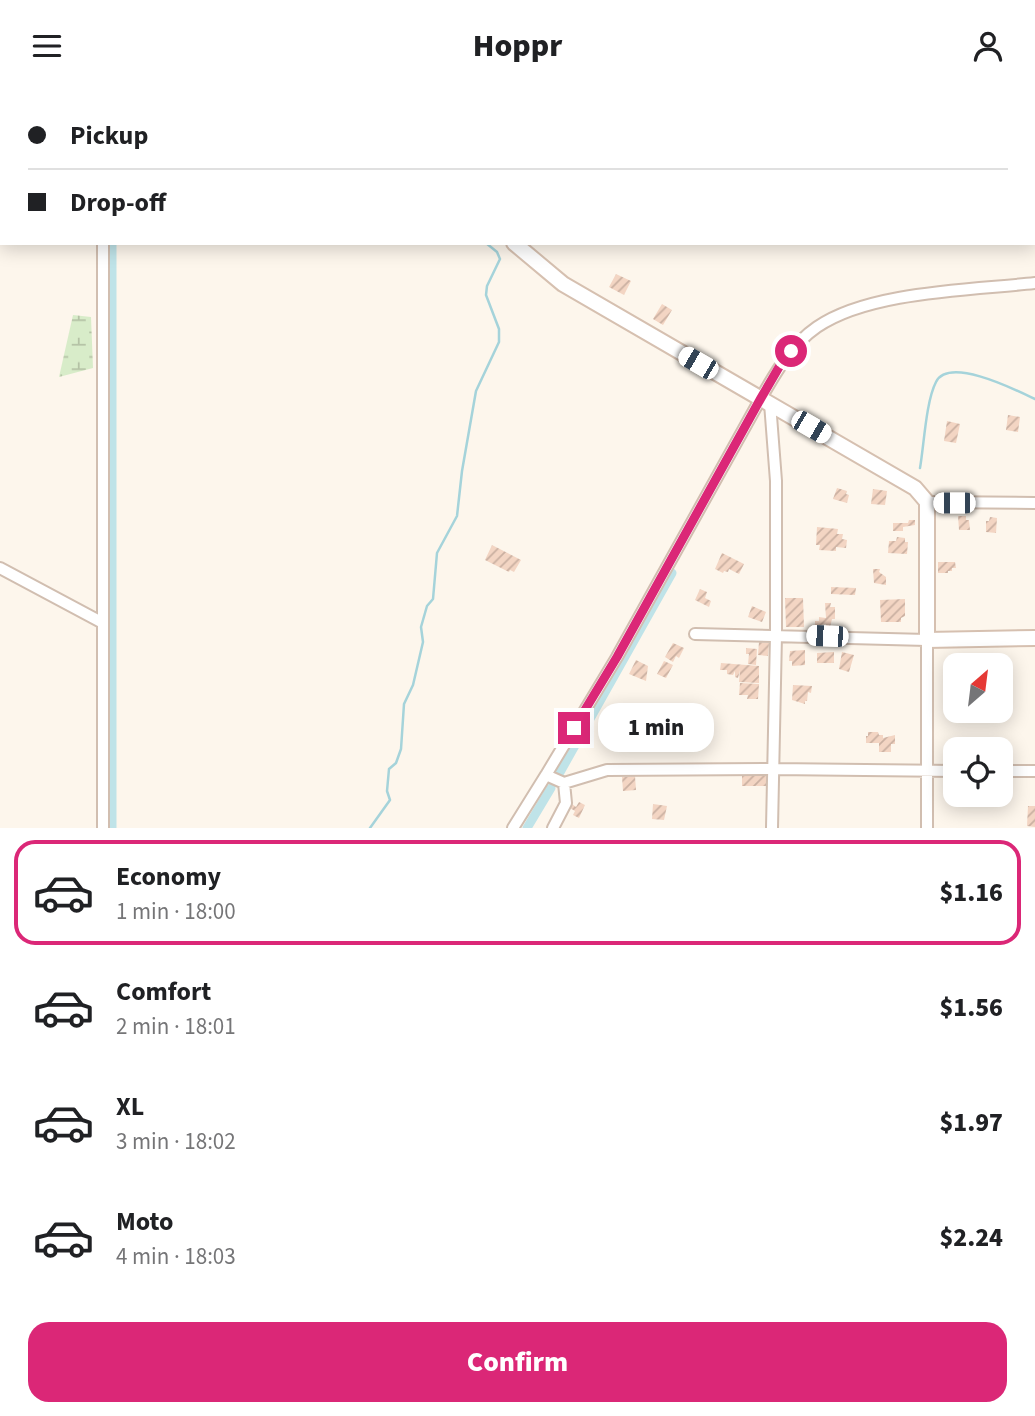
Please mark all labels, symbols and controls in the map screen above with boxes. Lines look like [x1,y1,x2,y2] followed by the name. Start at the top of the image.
[473,23,562,69] text: Hoppr
[28,27,66,65] icon: menu
[969,27,1007,65] icon: person
[70,117,148,154] text: Pickup
[70,184,166,221] text: Drop-off
[775,335,807,367] route start
[675,343,722,383] car
[788,407,835,447] car
[934,493,976,514] car
[806,625,849,647] car
[943,653,1013,723] north arrow
[943,653,1013,807] map controls
[598,703,714,753] callout: 1 min
[628,711,684,744] text: 1 min
[558,712,590,744] route end
[943,737,1013,807] button: locate
[116,858,221,895] text: Economy
[32,861,95,924] icon: car
[939,874,1003,911] text: $1.16
[116,895,236,928] text: 1 min · 18:00
[116,973,211,1010] text: Comfort
[32,976,95,1039] icon: car
[939,989,1003,1026] text: $1.56
[116,1010,236,1043] text: 2 min · 18:01
[116,1088,144,1125] text: XL
[32,1091,95,1154] icon: car
[939,1104,1003,1141] text: $1.97
[116,1125,236,1158] text: 3 min · 18:02
[116,1203,173,1240] text: Moto
[32,1206,95,1269] icon: car
[939,1219,1003,1256] text: $2.24
[116,1240,236,1273] text: 4 min · 18:03
[28,1322,1007,1402] button: Confirm

